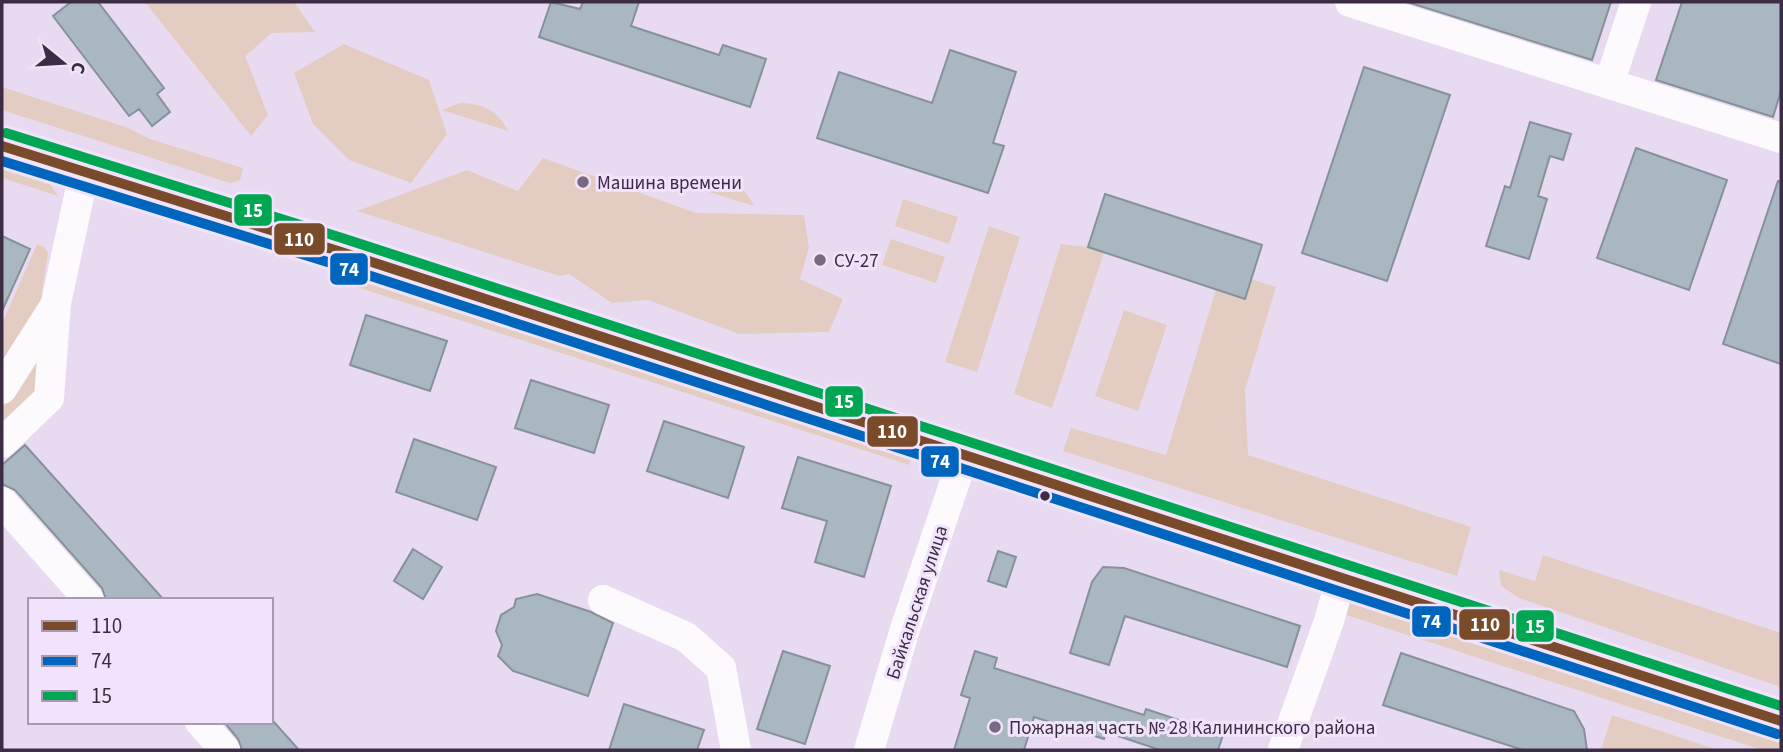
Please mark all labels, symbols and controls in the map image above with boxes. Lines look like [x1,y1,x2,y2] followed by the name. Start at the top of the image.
[28,28,98,98] north arrow
[63,58,92,77] text: С
[597,170,742,197] place label: Машина времени
[575,174,591,190] marker: Машина времени
[233,193,273,227] line badge: 15
[243,198,263,225] text: 15
[273,222,326,256] line badge: 110
[284,227,314,254] text: 110
[834,248,879,275] place label: СУ-27
[329,252,369,286] line badge: 74
[812,252,828,268] marker: СУ-27
[339,257,359,284] text: 74
[824,385,864,418] line badge: 15
[834,389,854,416] text: 15
[866,415,919,448] line badge: 110
[877,419,907,446] text: 110
[920,445,960,478] line badge: 74
[930,449,950,476] text: 74
[1038,489,1052,503] unlabelled marker
[880,522,955,683] street label: Байкальская улица
[28,598,273,724] legend
[1411,605,1452,638] line badge: 74
[1458,608,1511,641] line badge: 110
[1421,609,1441,636] text: 74
[1515,609,1555,643] line badge: 15
[91,611,122,641] text: 110
[1470,612,1500,639] text: 110
[1525,614,1545,641] text: 15
[91,646,112,676] text: 74
[91,681,112,711] text: 15
[1009,715,1375,742] place label: Пожарная часть № 28 Калининского района
[987,719,1003,735] marker: Пожарная часть № 28 Калининского района

